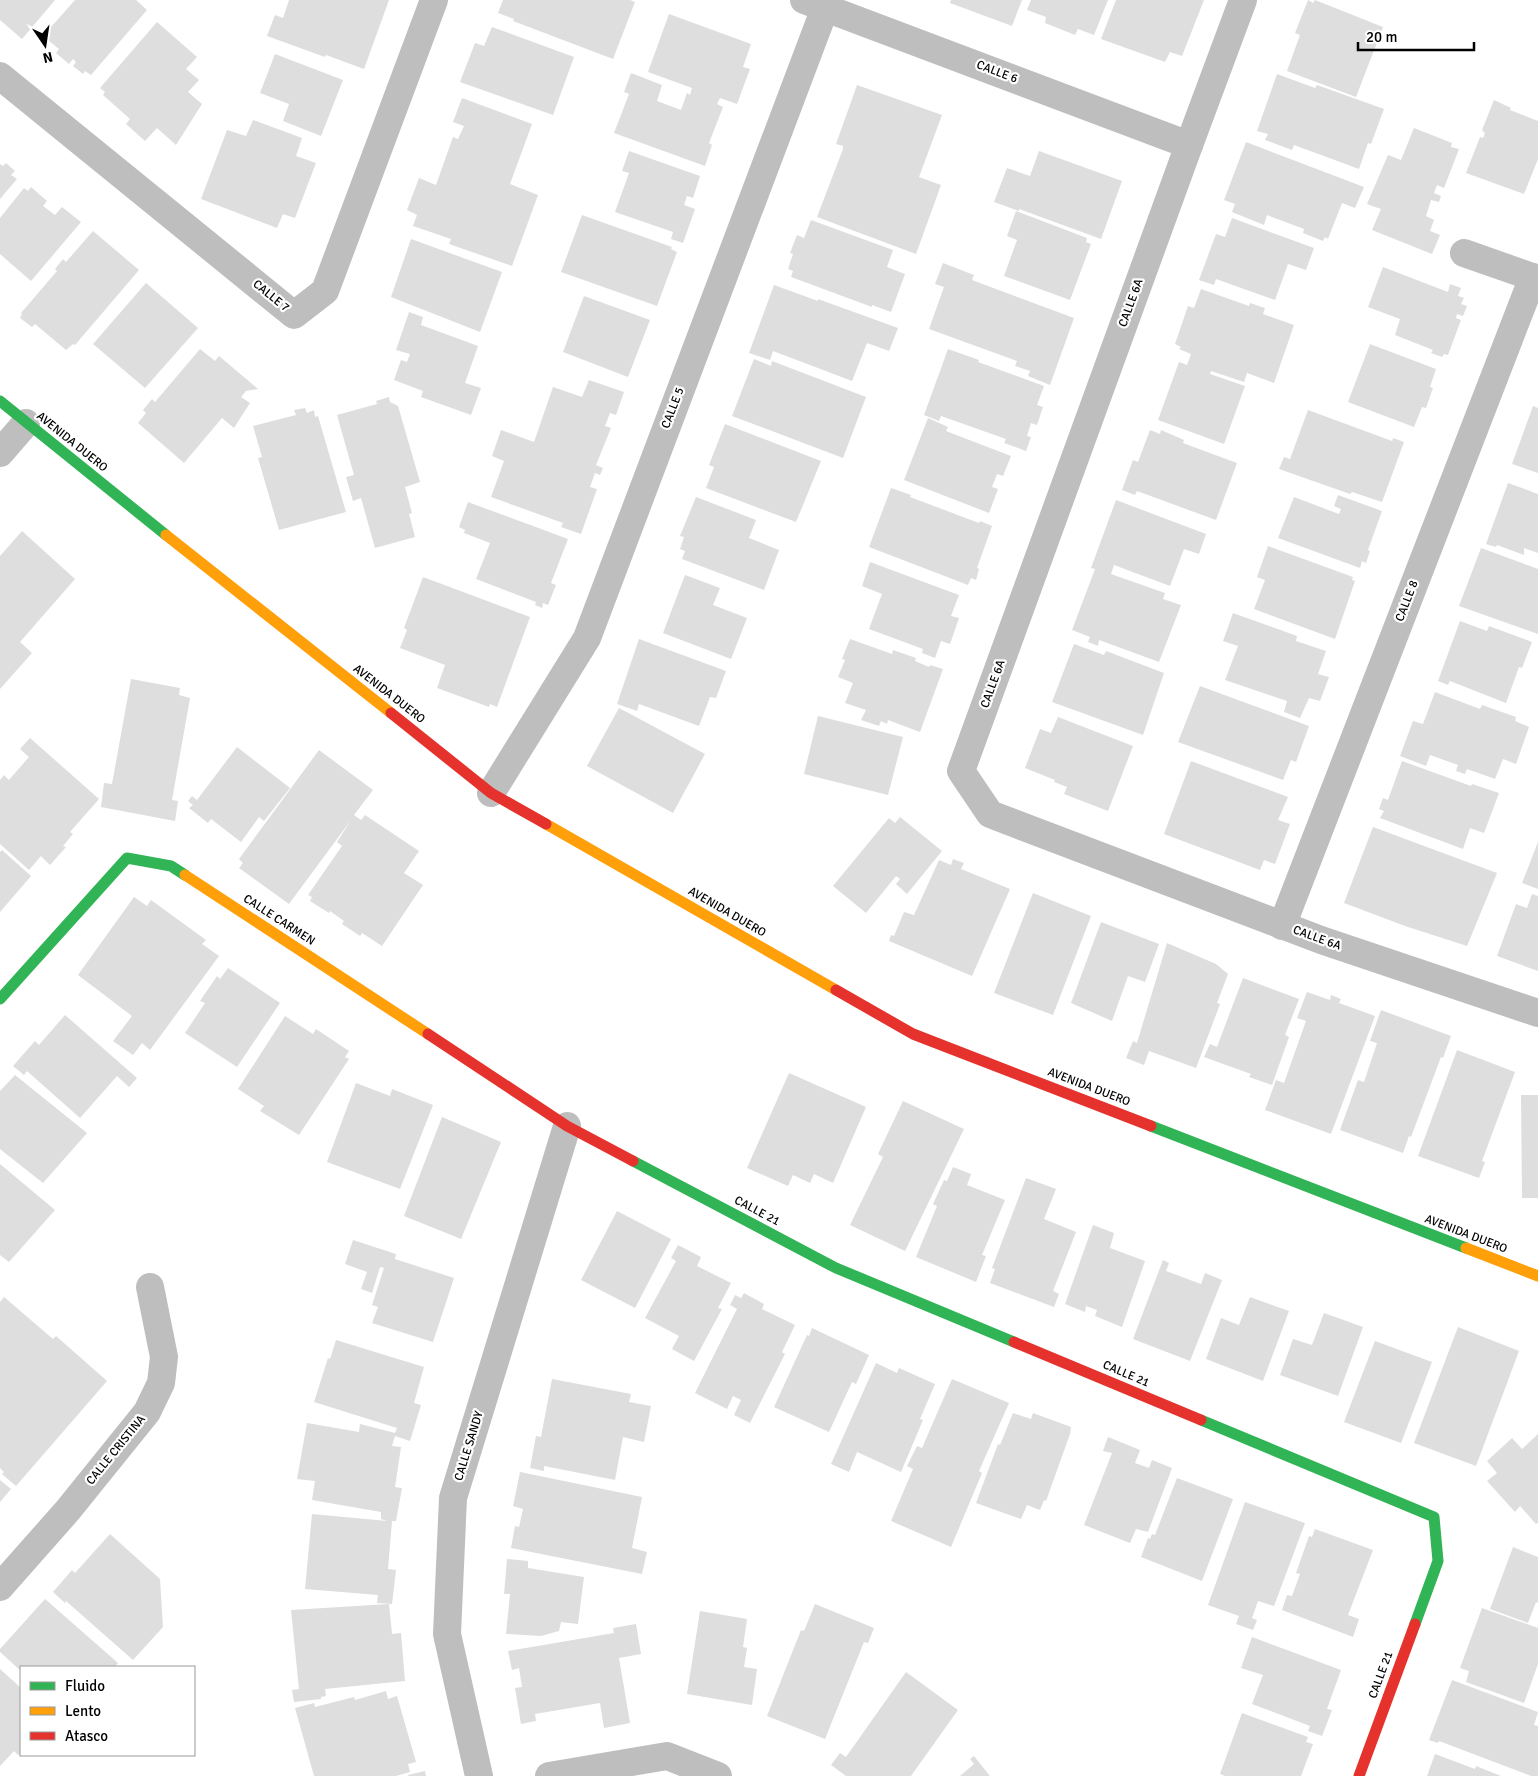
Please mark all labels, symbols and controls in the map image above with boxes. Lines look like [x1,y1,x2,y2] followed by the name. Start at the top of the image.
[20,20,70,70] north arrow
[1358,20,1474,52] scale bar
[1366,28,1397,46] text: 20 m
[41,48,54,67] text: N
[974,57,1020,87] street label: CALLE 6
[1115,276,1147,329] street label: CALLE 6A
[250,277,292,315] street label: CALLE 7
[658,385,688,431] street label: CALLE 5
[33,409,111,475] street label: AVENIDA DUERO
[1392,578,1422,624] street label: CALLE 8
[977,657,1009,710] street label: CALLE 6A
[350,661,428,727] street label: AVENIDA DUERO
[685,884,769,940] street label: AVENIDA DUERO
[240,891,318,949] street label: CALLE CARMEN
[1291,922,1344,954] street label: CALLE 6A
[1046,1064,1132,1110] street label: AVENIDA DUERO
[732,1193,782,1229] street label: CALLE 21
[1423,1211,1509,1257] street label: AVENIDA DUERO
[1100,1357,1152,1391] street label: CALLE 21
[451,1409,487,1483] street label: CALLE SANDY
[83,1412,149,1488] street label: CALLE CRISTINA
[1366,1649,1396,1701] street label: CALLE 21
[20,1666,195,1756] legend
[65,1677,105,1695] text: Fluido
[65,1702,101,1720] text: Lento
[65,1727,108,1745] text: Atasco

